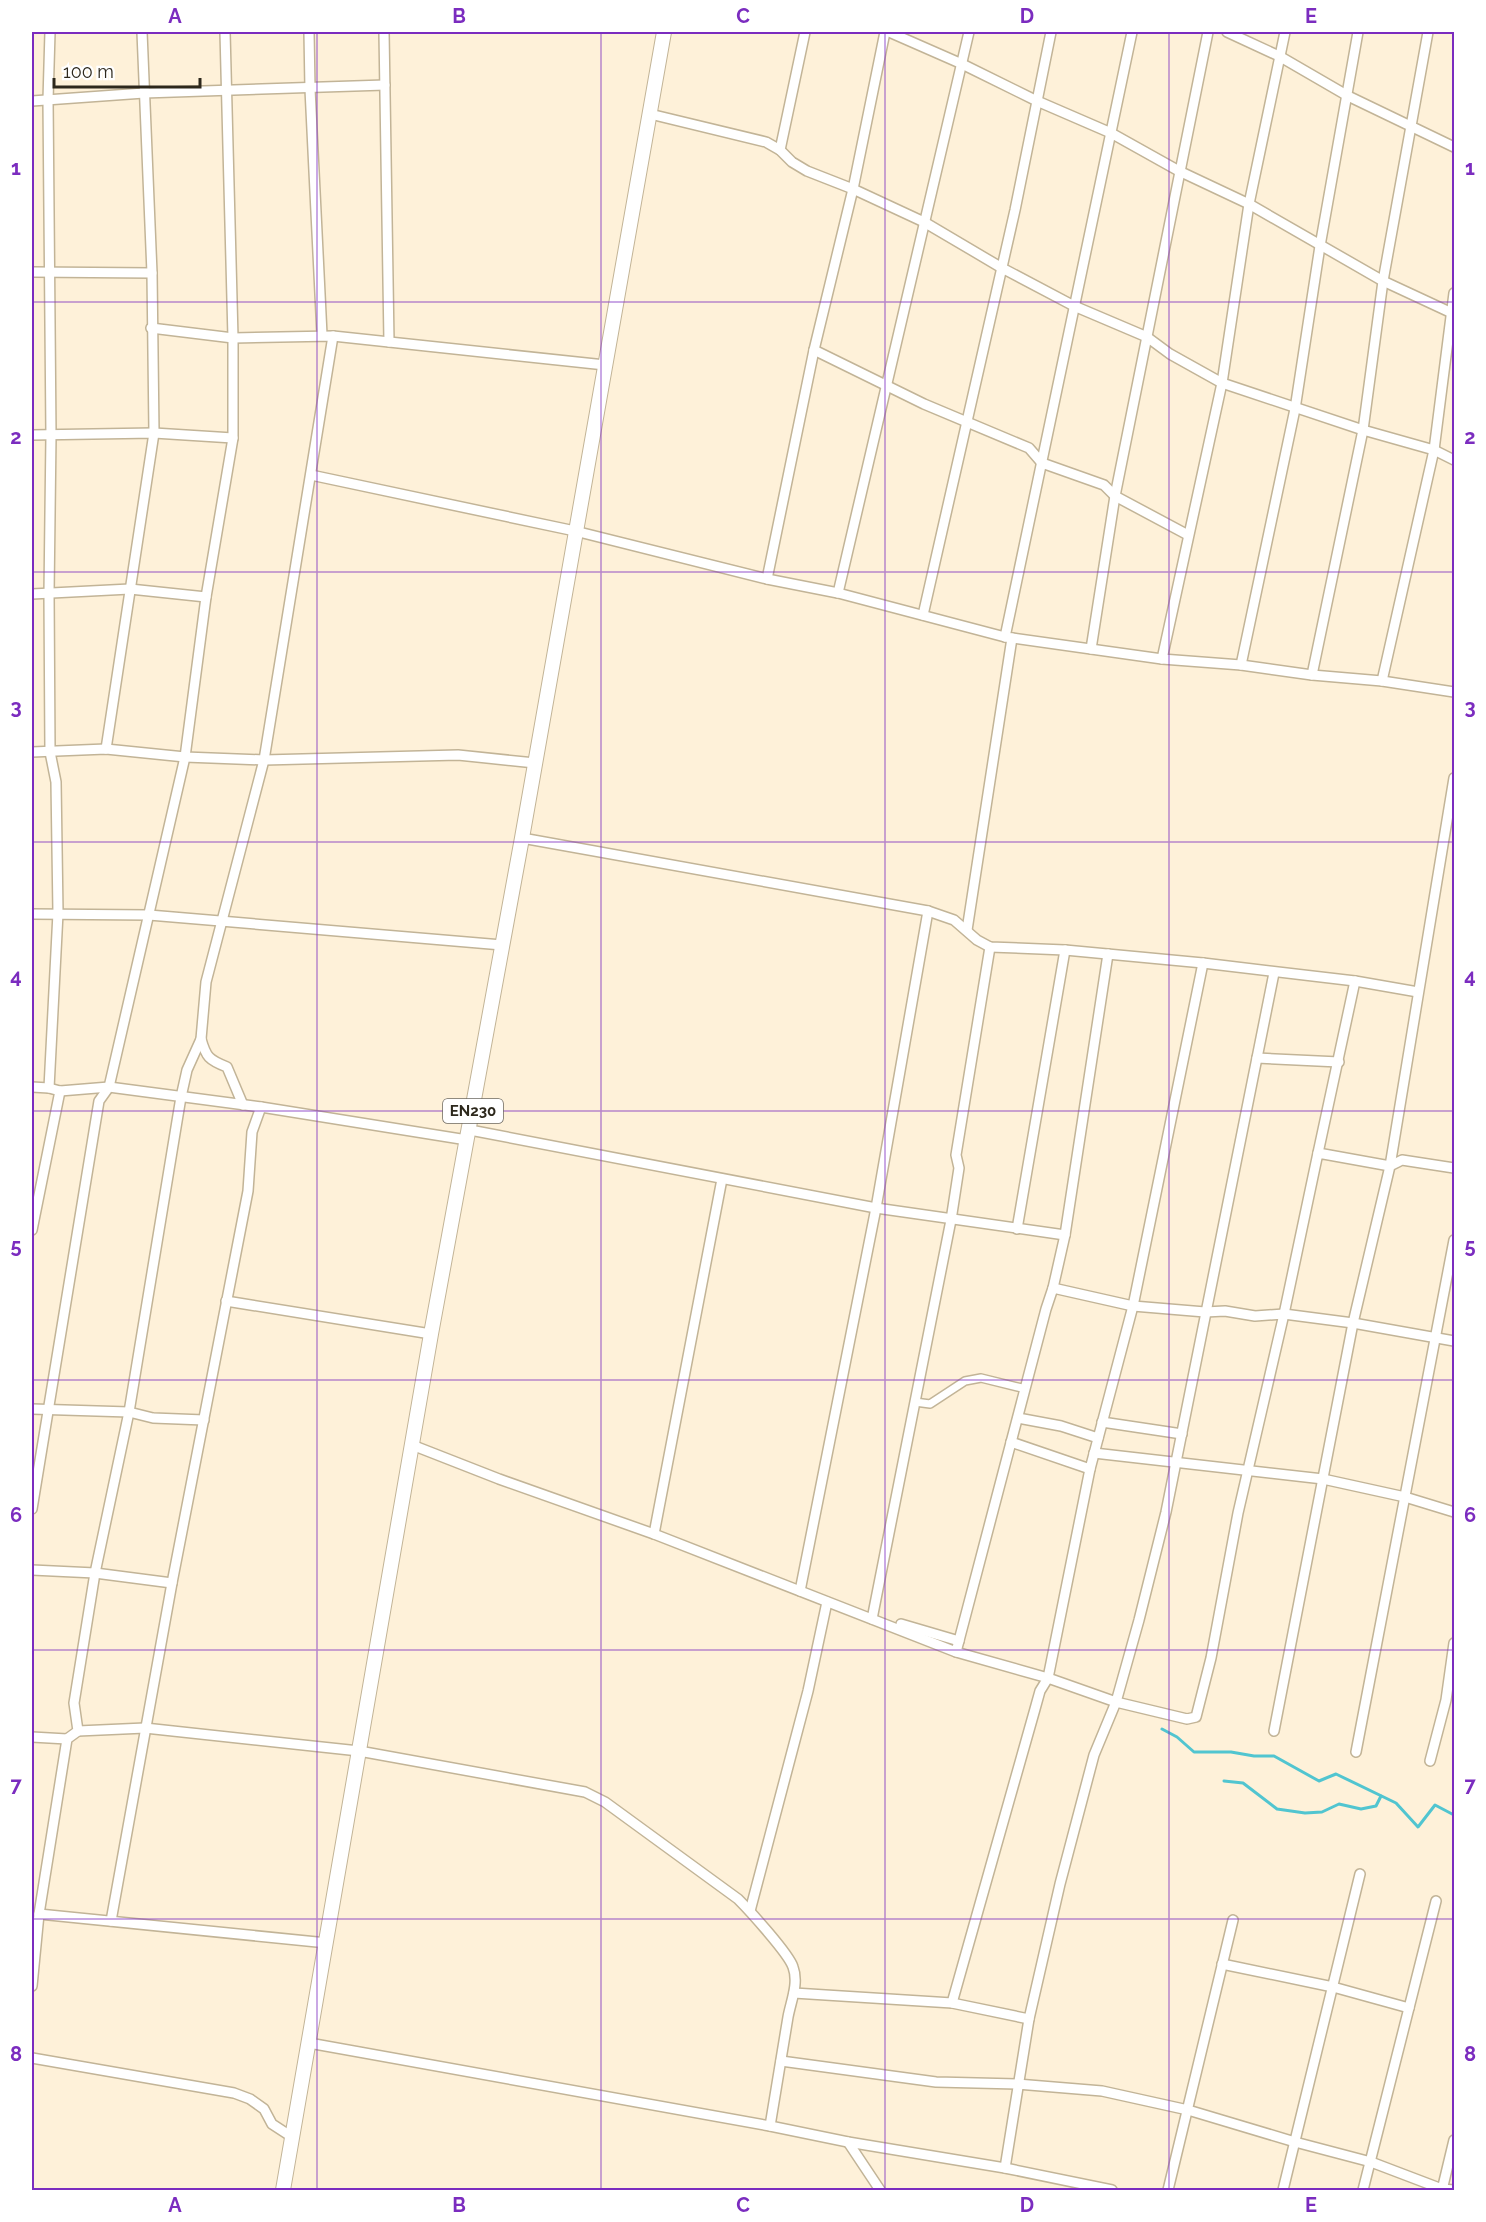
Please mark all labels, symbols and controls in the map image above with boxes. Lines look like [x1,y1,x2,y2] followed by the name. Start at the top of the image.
[168,4,182,28] text: A
[452,4,466,28] text: B
[736,4,750,28] text: C
[1020,4,1034,28] text: D
[1305,4,1317,28] text: E
[54,51,200,89] scale bar
[63,61,114,82] text: 100 m
[11,156,21,180] text: 1
[1465,156,1475,180] text: 1
[10,425,22,449] text: 2
[1464,425,1476,449] text: 2
[10,695,22,719] text: 3
[1464,695,1476,719] text: 3
[10,964,22,988] text: 4
[1464,964,1476,988] text: 4
[443,1099,503,1123] road number: EN230
[10,1234,22,1258] text: 5
[1464,1234,1476,1258] text: 5
[10,1503,22,1527] text: 6
[1464,1503,1476,1527] text: 6
[10,1773,22,1797] text: 7
[1464,1773,1476,1797] text: 7
[10,2042,22,2066] text: 8
[1464,2042,1476,2066] text: 8
[168,2193,182,2217] text: A
[452,2193,466,2217] text: B
[736,2193,750,2217] text: C
[1020,2193,1034,2217] text: D
[1305,2193,1317,2217] text: E

